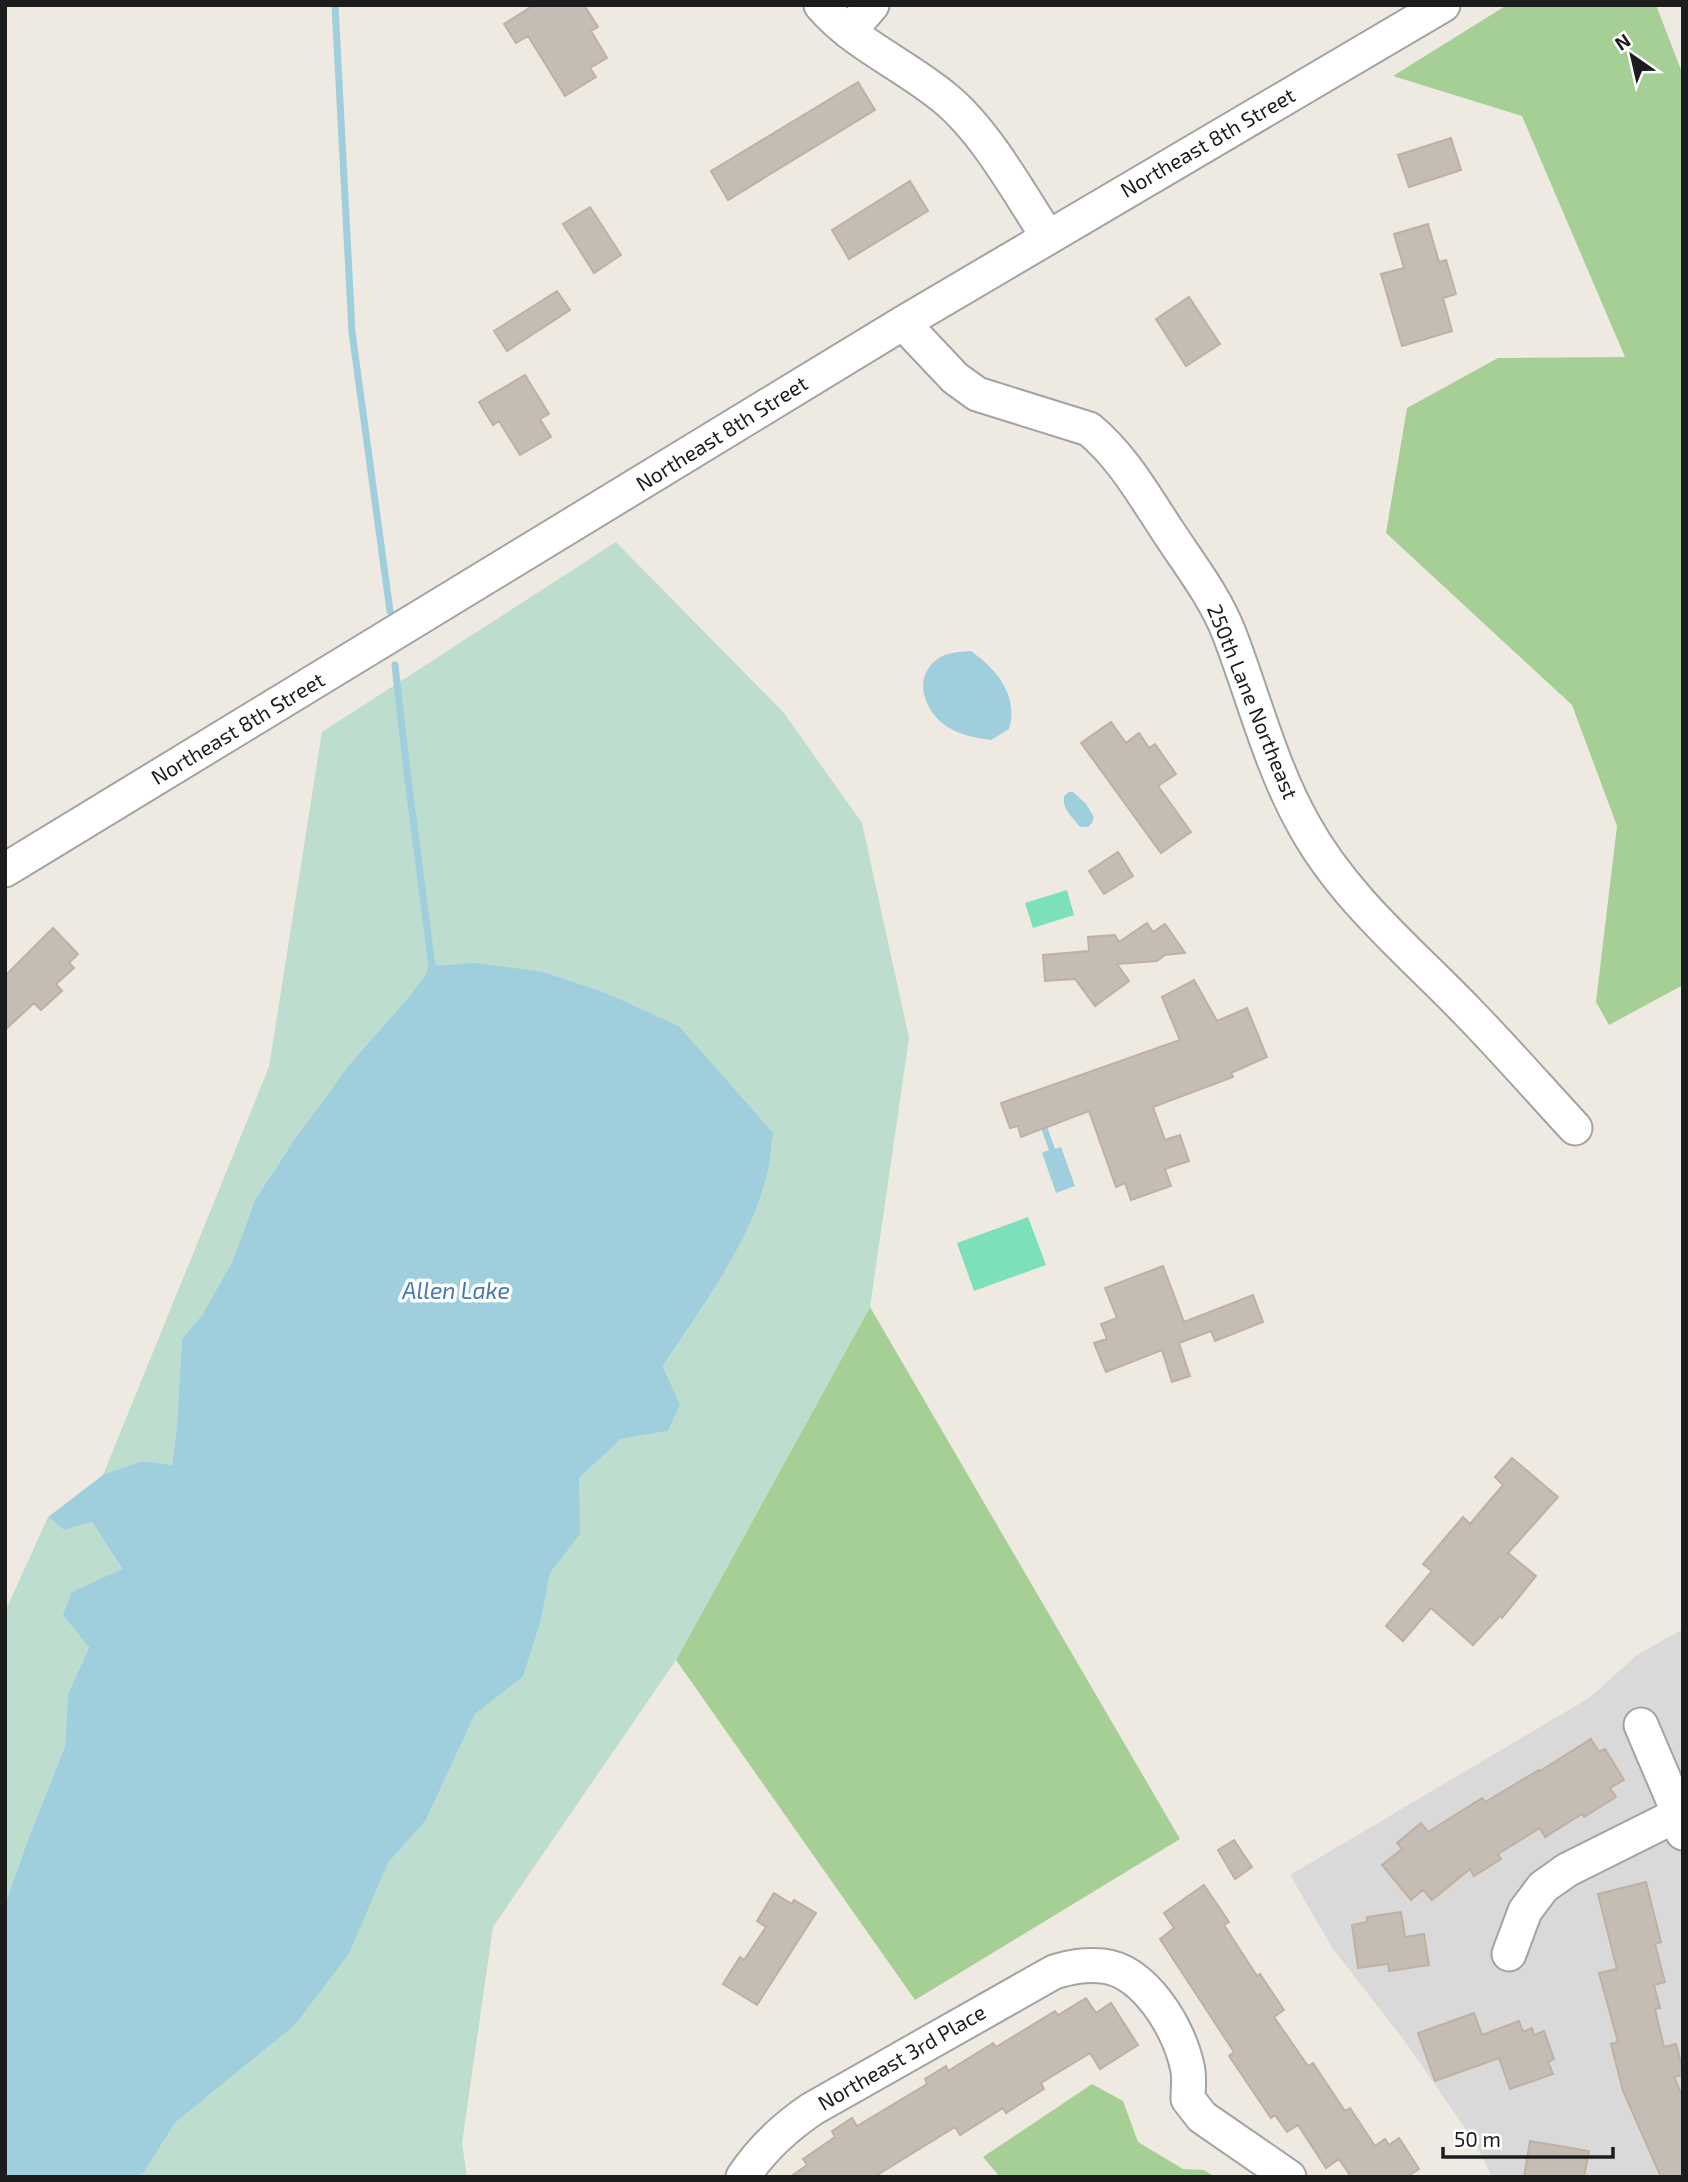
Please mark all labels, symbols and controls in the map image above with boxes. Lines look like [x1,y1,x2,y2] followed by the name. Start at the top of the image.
[1597,21,1667,91] north arrow
[1610,28,1634,55] text: N
[1115,81,1299,202] street label: Northeast 8th Street
[631,370,812,496] street label: Northeast 8th Street
[1203,600,1304,803] street label: 250th Lane Northeast
[146,666,328,789] street label: Northeast 8th Street
[401,1276,510,1304] water label: Allen Lake
[813,1998,990,2115] street label: Northeast 3rd Place
[1443,2116,1613,2160] scale bar
[1454,2126,1501,2151] text: 50 m

